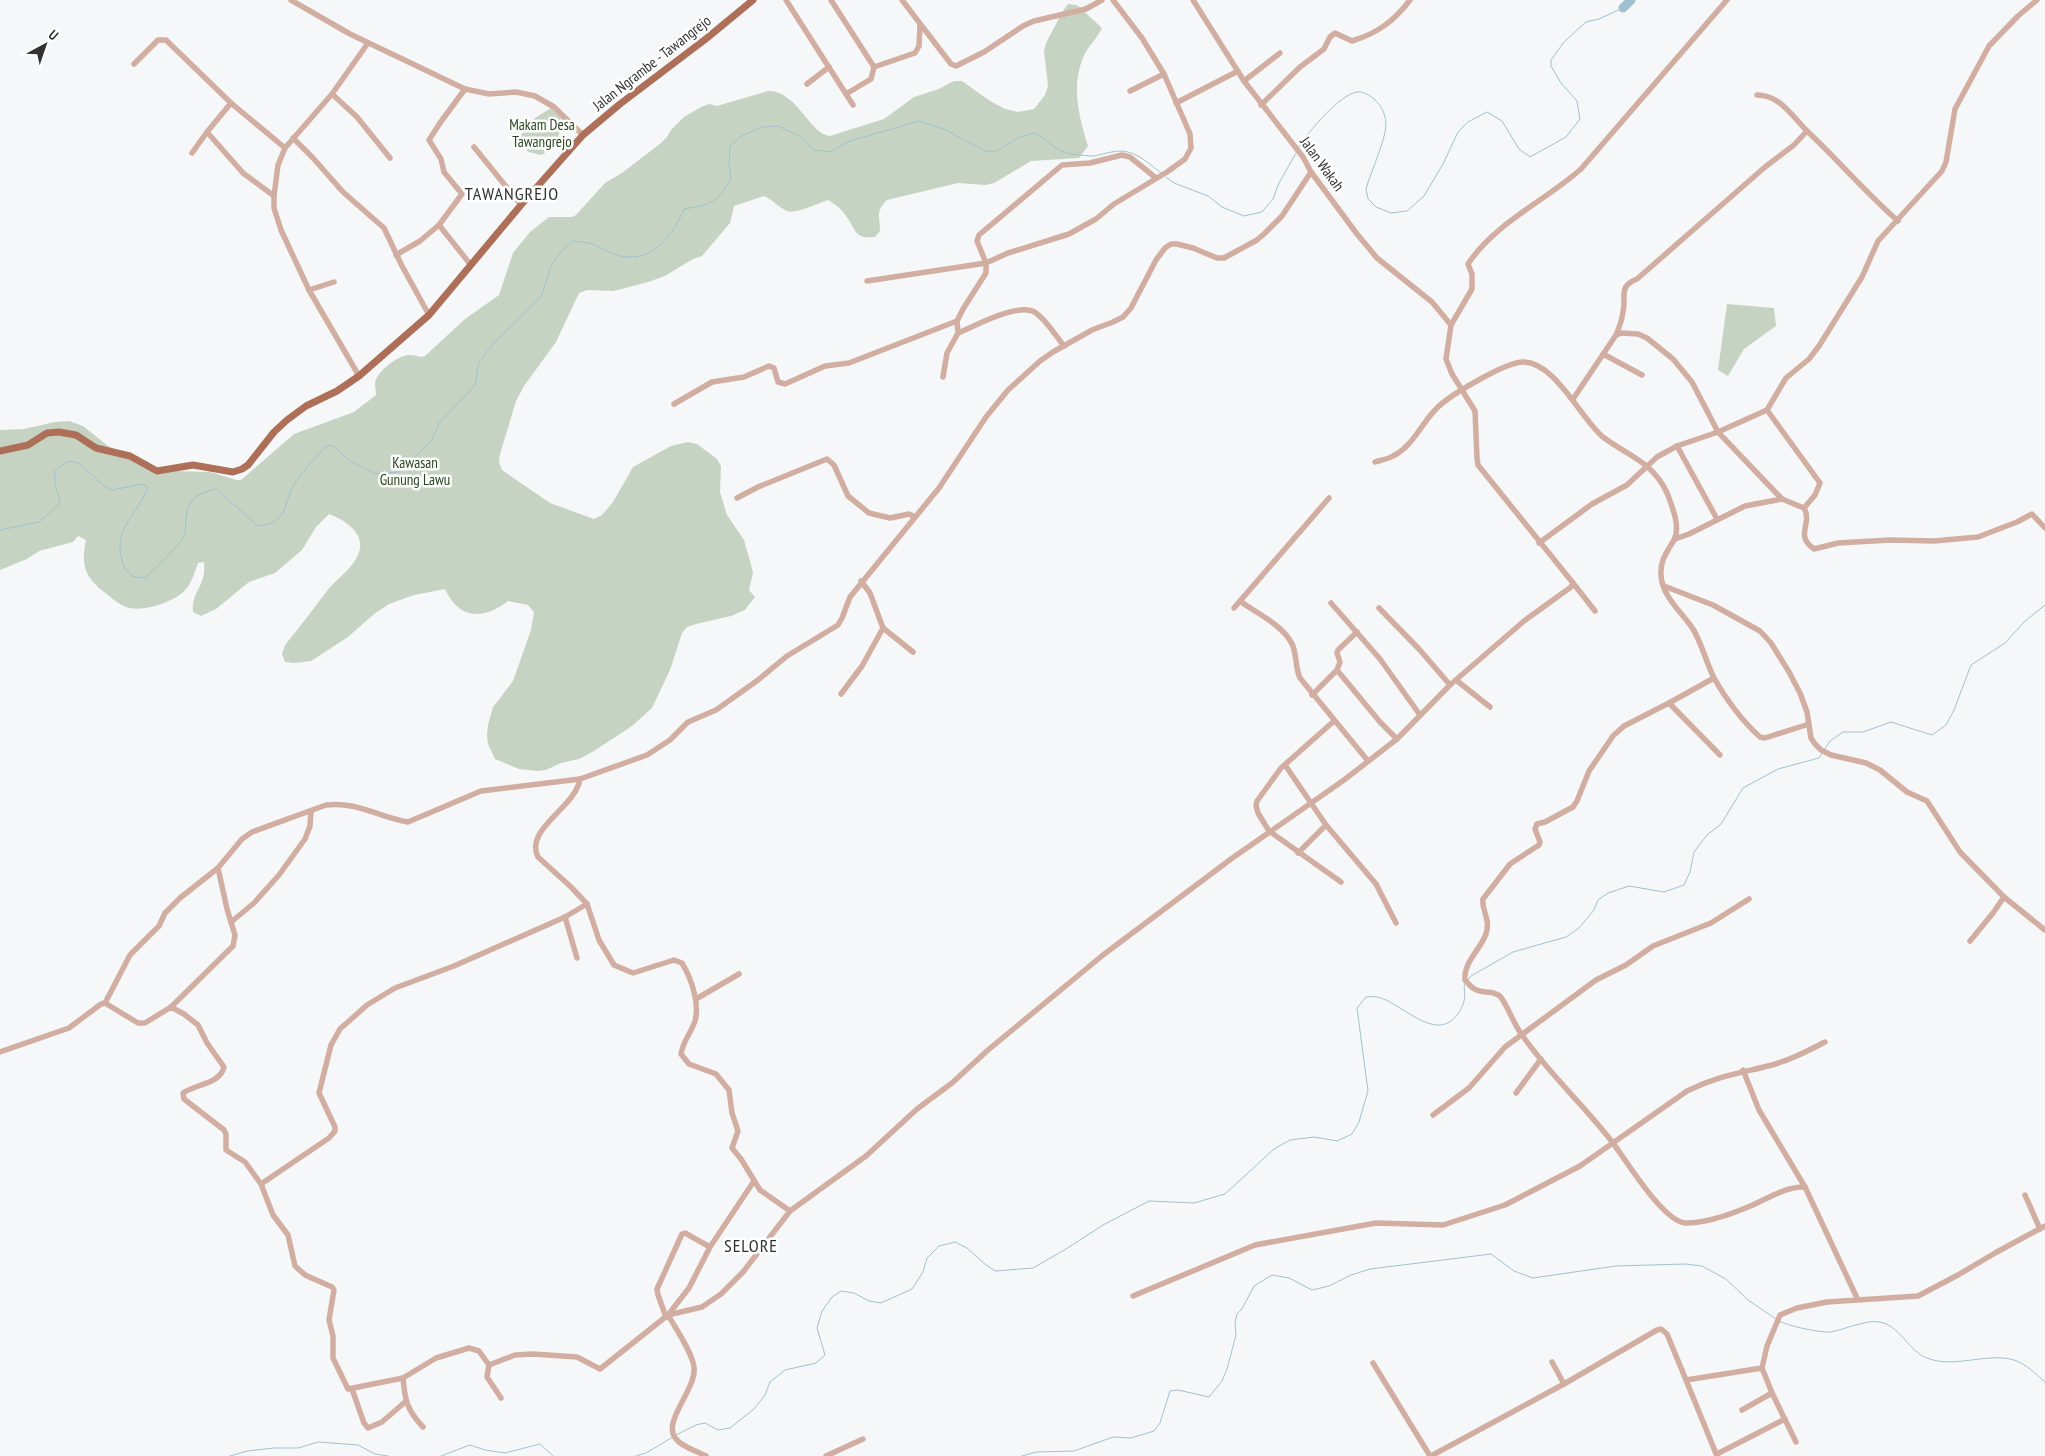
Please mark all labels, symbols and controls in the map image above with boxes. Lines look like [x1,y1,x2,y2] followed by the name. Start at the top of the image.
[588,11,714,115] street label: Jalan Ngrambe - Tawangrejo
[20,20,70,70] north arrow
[45,26,62,44] text: U
[509,115,575,151] park label: Makam Desa Tawangrejo
[1296,132,1348,195] street label: Jalan Wakah
[465,182,559,205] district label: TAWANGREJO
[380,453,450,489] park label: Kawasan Gunung Lawu
[724,1234,778,1257] district label: SELORE

